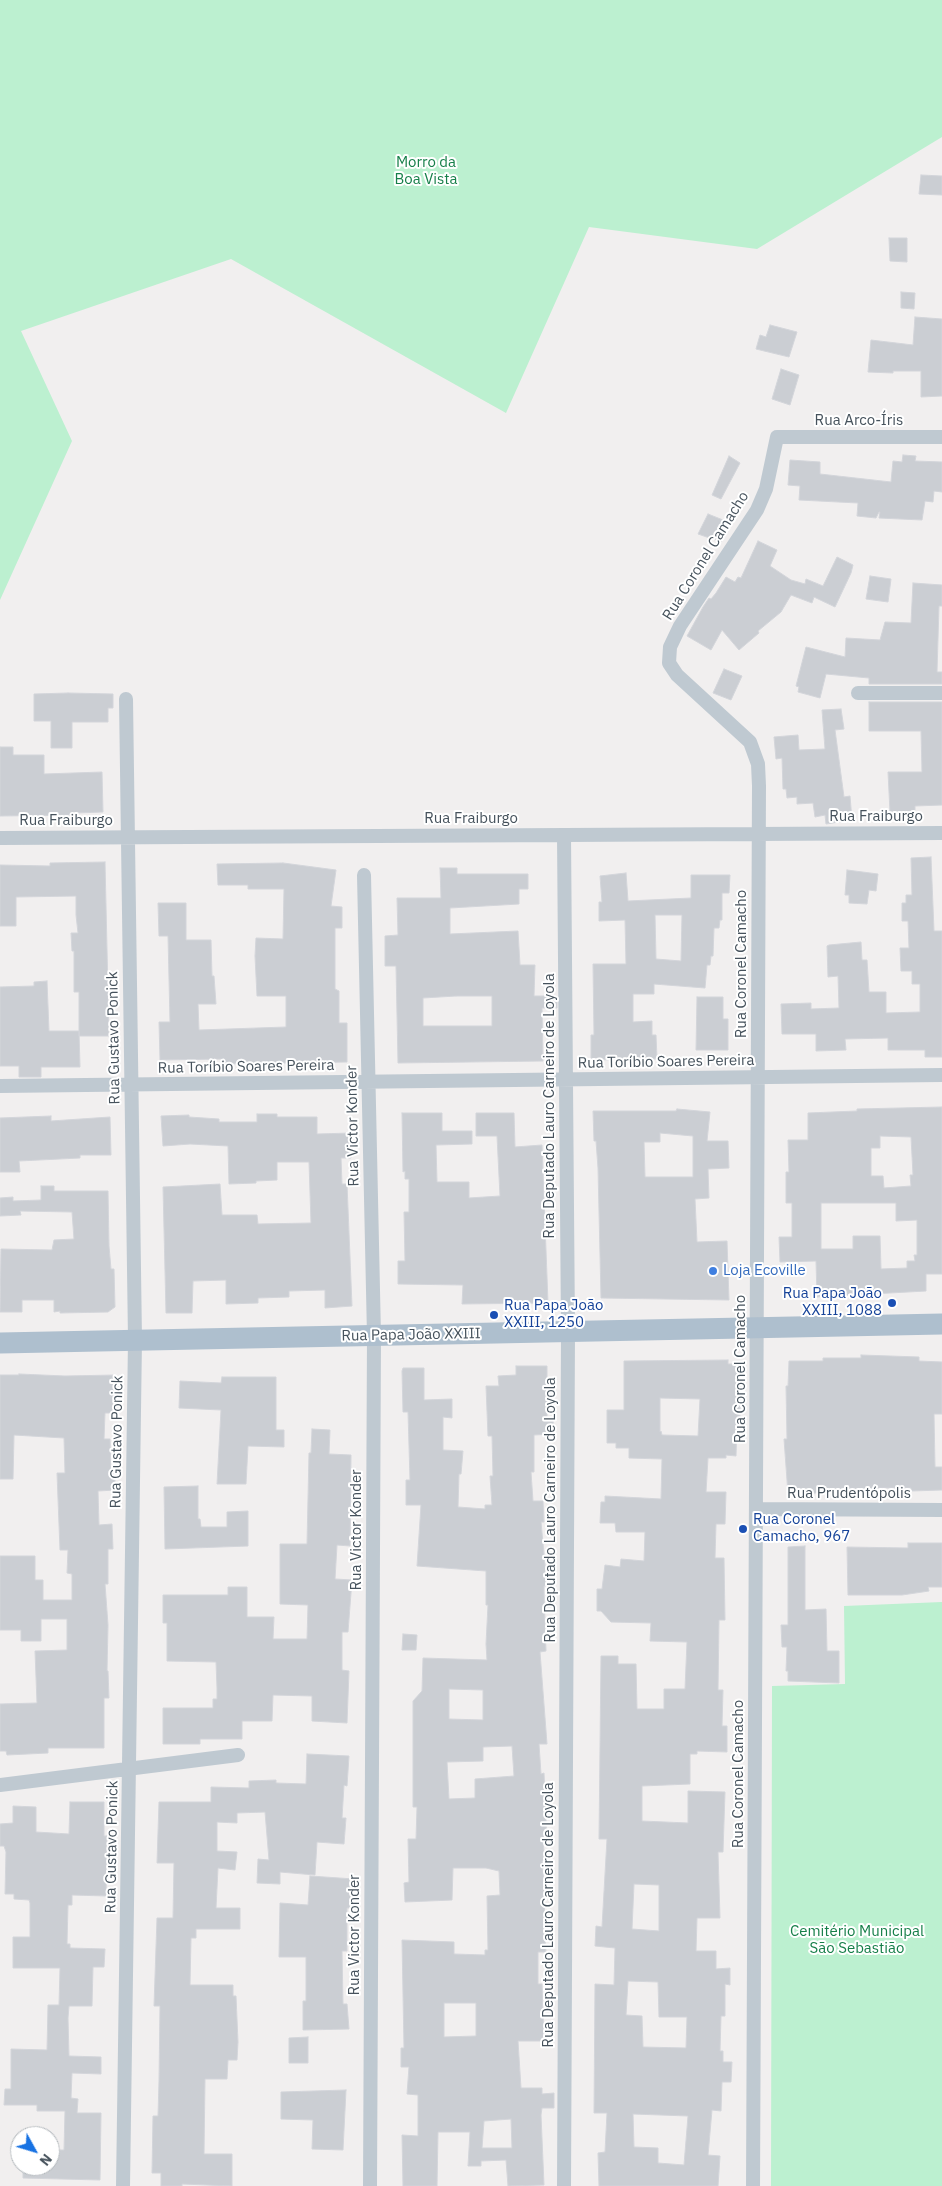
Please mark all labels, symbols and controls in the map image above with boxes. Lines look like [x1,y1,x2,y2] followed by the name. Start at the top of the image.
[394,154,458,189] park label: Morro da Boa Vista
[815,412,903,430] street label: Rua Arco-Íris
[659,488,753,624] street label: Rua Coronel Camacho
[829,808,923,826] street label: Rua Fraiburgo
[424,810,518,828] street label: Rua Fraiburgo
[19,812,113,830] street label: Rua Fraiburgo
[733,890,751,1038] street label: Rua Coronel Camacho
[104,971,124,1105] street label: Rua Gustavo Ponick
[541,973,559,1239] street label: Rua Deputado Lauro Carneiro de Loyola
[577,1051,755,1073] street label: Rua Toríbio Soares Pereira
[157,1056,335,1078] street label: Rua Toríbio Soares Pereira
[343,1065,363,1187] street label: Rua Victor Konder
[723,1262,806,1280] place label: Loja Ecoville
[707,1265,719,1277] marker: Loja Ecoville
[783,1285,882,1320] place label: Rua Papa João XXIII, 1088
[732,1295,750,1443] street label: Rua Coronel Camacho
[504,1297,603,1332] place label: Rua Papa João XXIII, 1250
[886,1297,898,1309] marker: Rua Papa João XXIII, 1088
[488,1309,500,1321] marker: Rua Papa João XXIII, 1250
[341,1325,481,1345] street label: Rua Papa João XXIII
[107,1375,127,1509] street label: Rua Gustavo Ponick
[542,1377,560,1643] street label: Rua Deputado Lauro Carneiro de Loyola
[348,1469,366,1591] street label: Rua Victor Konder
[787,1485,911,1503] street label: Rua Prudentópolis
[753,1511,850,1546] place label: Rua Coronel Camacho, 967
[737,1523,749,1535] marker: Rua Coronel Camacho, 967
[730,1700,748,1848] street label: Rua Coronel Camacho
[102,1780,122,1914] street label: Rua Gustavo Ponick
[540,1782,558,2048] street label: Rua Deputado Lauro Carneiro de Loyola
[346,1874,364,1996] street label: Rua Victor Konder
[790,1923,924,1958] park label: Cemitério Municipal São Sebastião
[10,2126,60,2176] north arrow
[36,2150,56,2169] text: N

